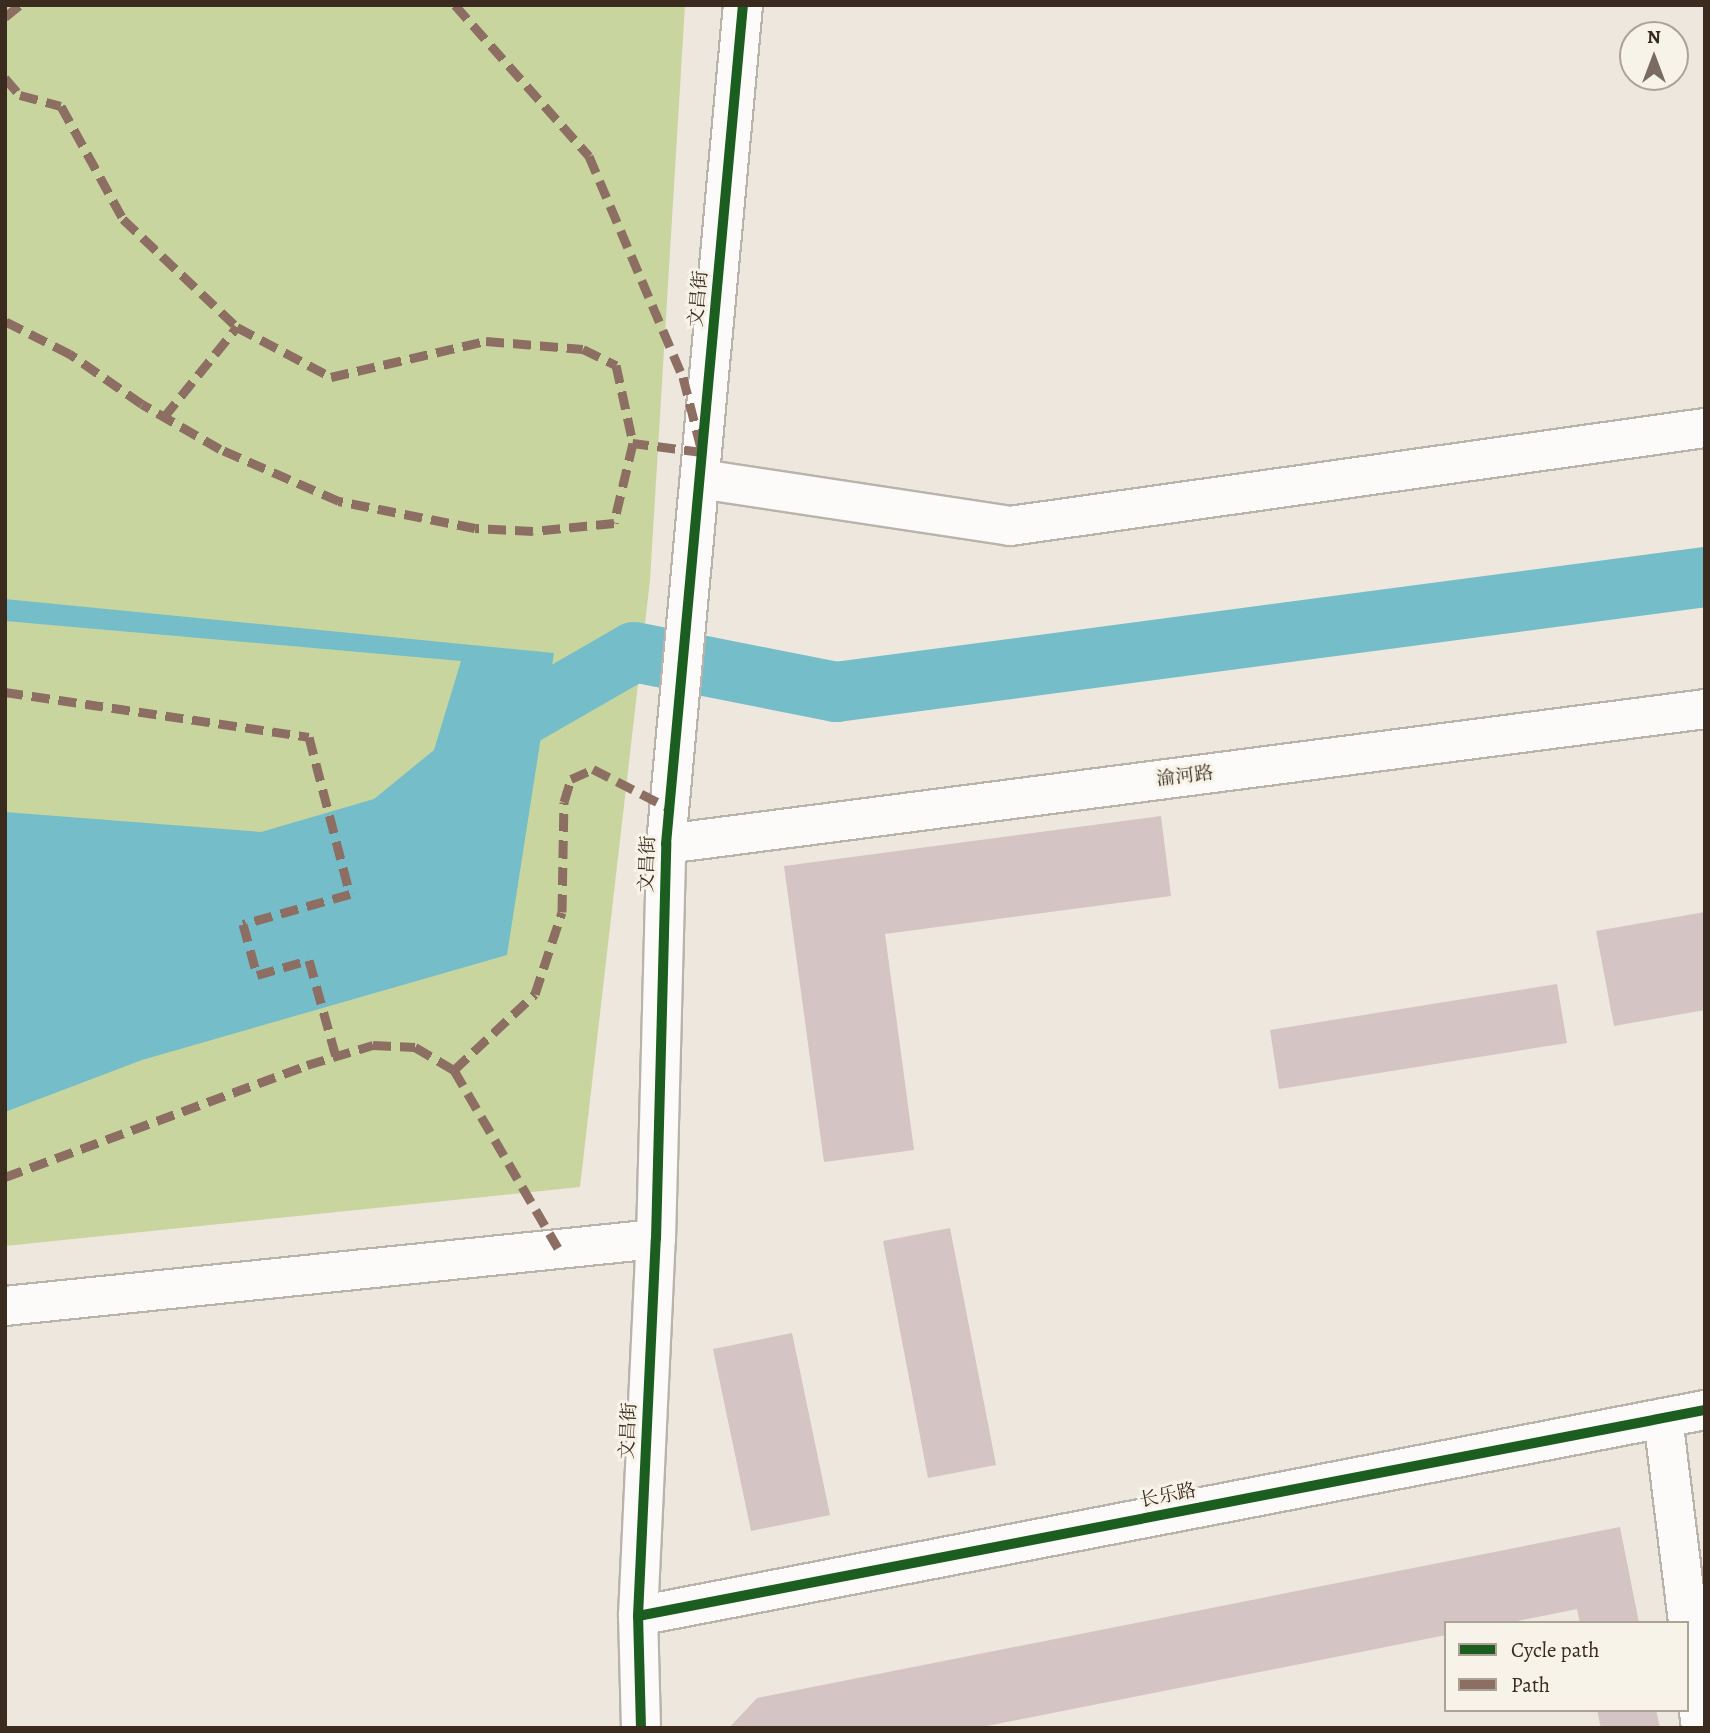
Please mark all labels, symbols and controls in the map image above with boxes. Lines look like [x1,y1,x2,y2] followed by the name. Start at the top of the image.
[1619,21,1689,91] north arrow
[1647,24,1661,50] text: N
[685,270,713,328] street label: 文昌街
[1155,762,1215,792] street label: 渝河路
[636,835,660,893] street label: 文昌街
[616,1402,642,1460] street label: 文昌街
[1138,1479,1198,1513] street label: 长乐路
[1444,1621,1689,1712] legend
[1511,1636,1600,1664] text: Cycle path
[1511,1671,1550,1699] text: Path

